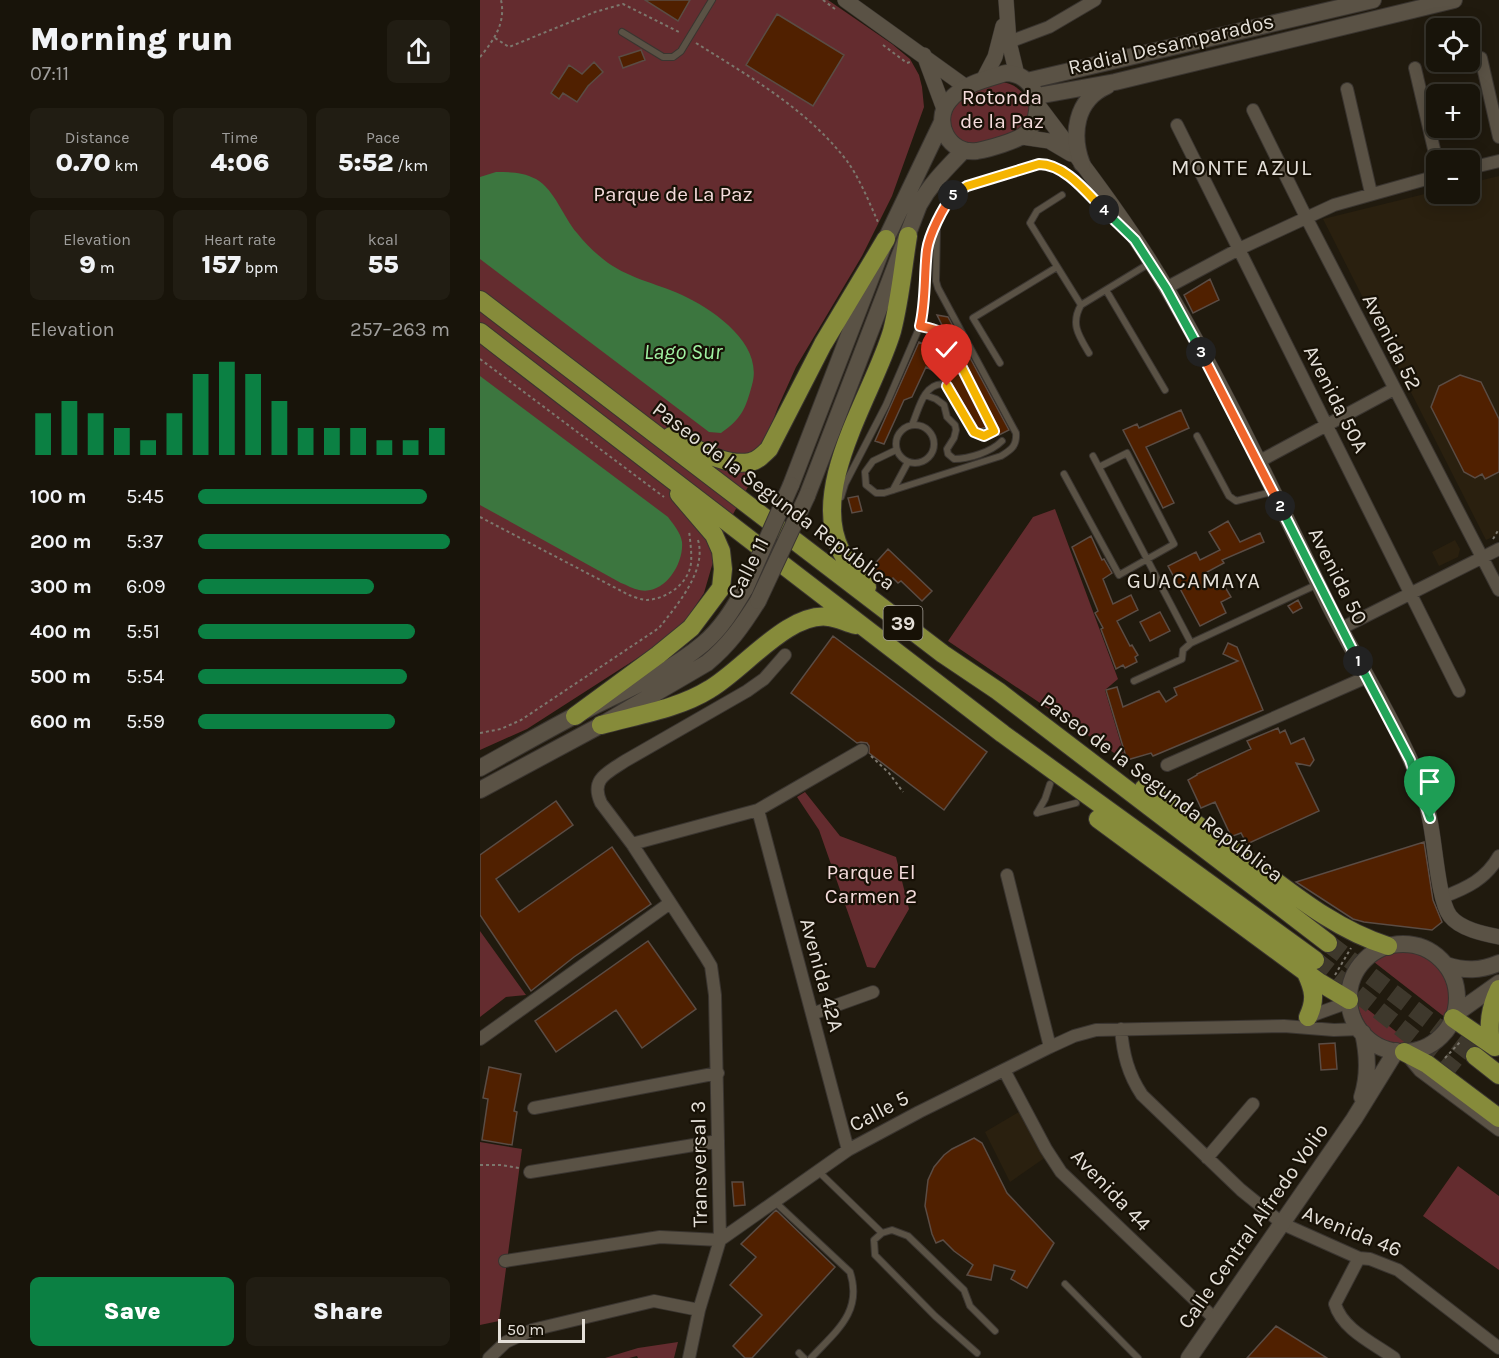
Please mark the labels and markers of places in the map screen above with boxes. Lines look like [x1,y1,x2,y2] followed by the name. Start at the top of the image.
[938,180,968,210] pin: 5
[1089,195,1119,225] pin: 4
[921,324,972,386] pin
[1186,337,1216,367] pin: 3
[1265,491,1295,521] pin: 2
[1343,646,1373,676] pin: 1
[1404,756,1455,818] pin

